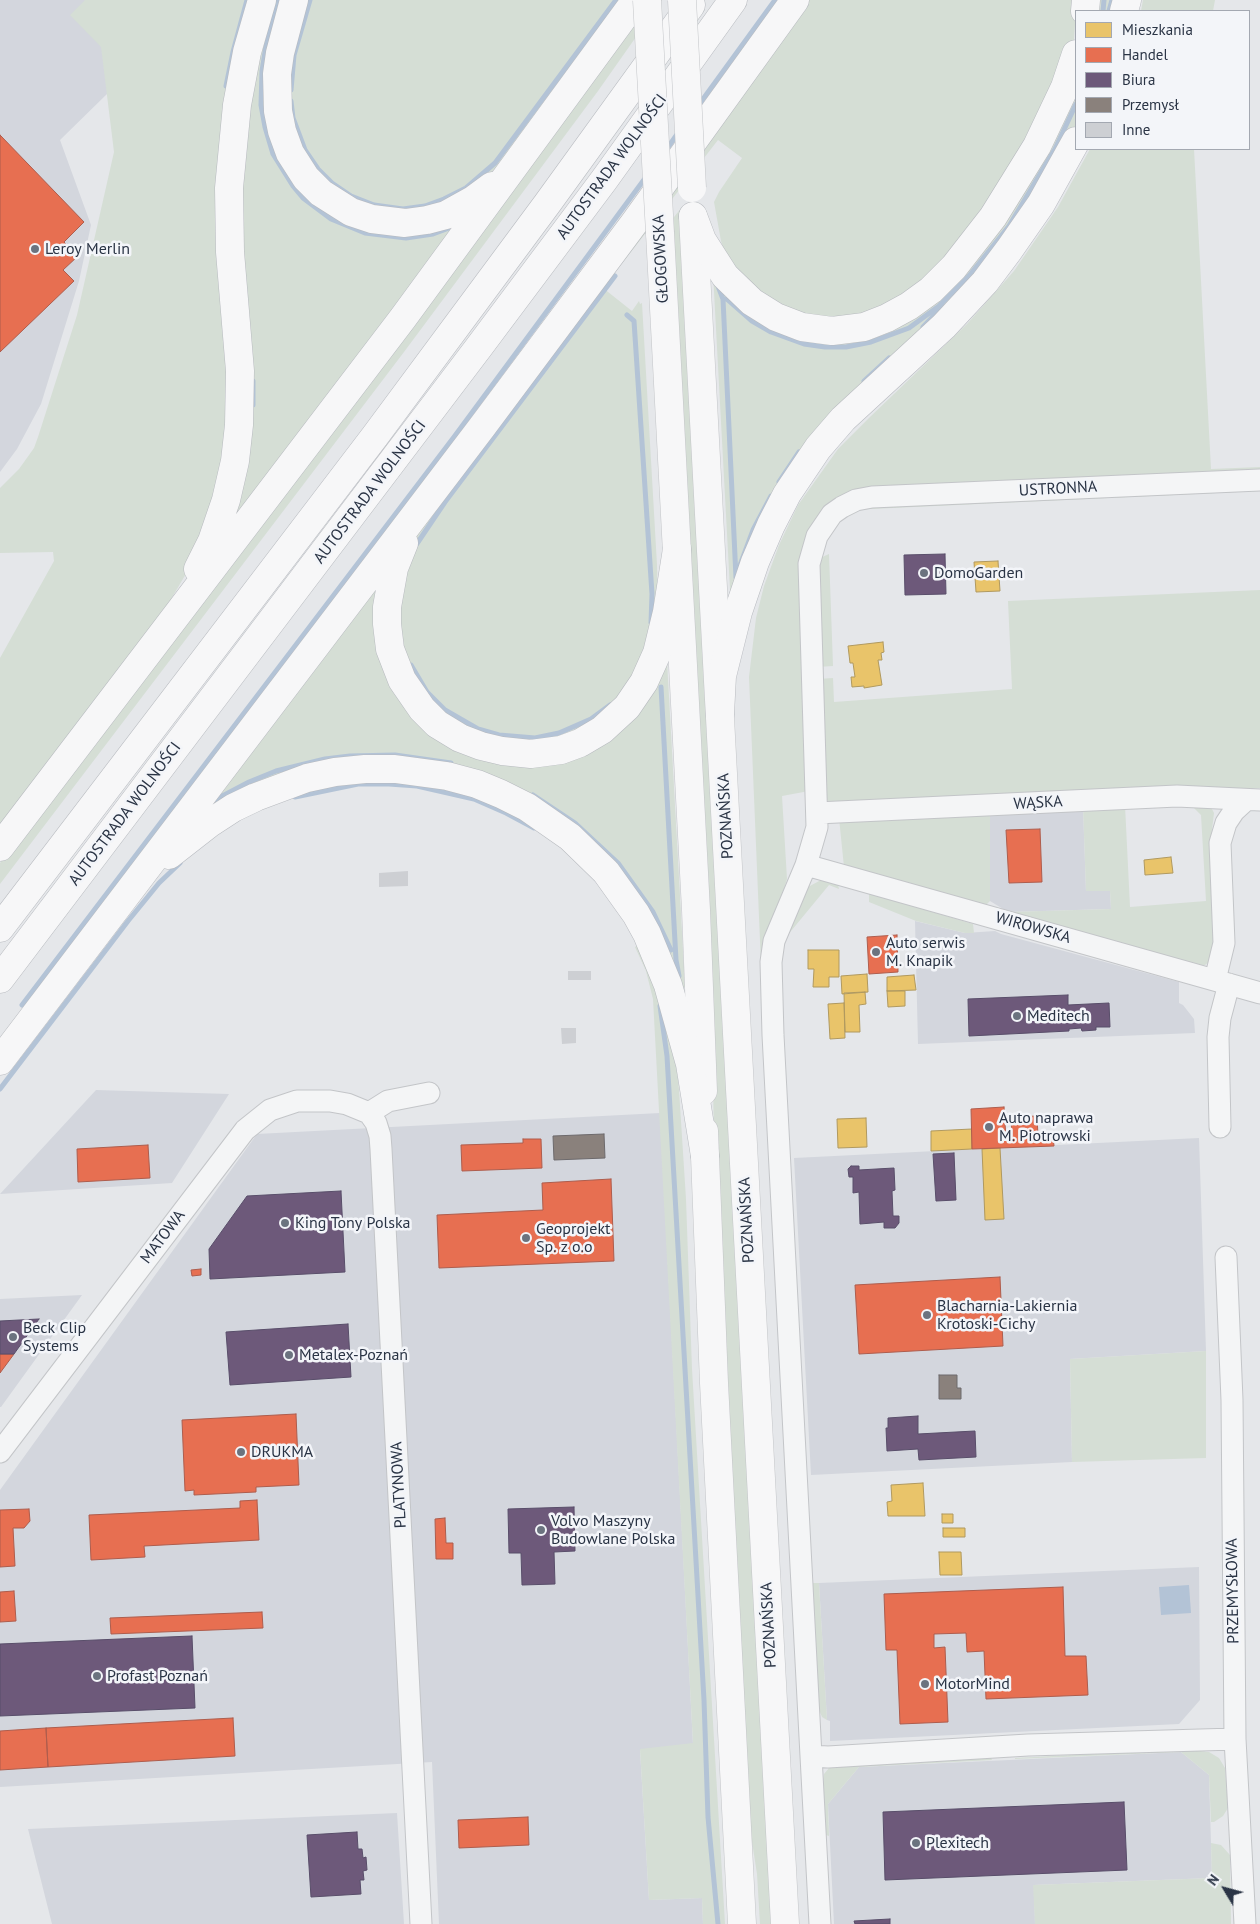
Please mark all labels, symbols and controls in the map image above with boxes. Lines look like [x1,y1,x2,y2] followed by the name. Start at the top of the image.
[1075,10,1250,150] legend
[1122,20,1193,39] text: Mieszkania
[1122,45,1168,64] text: Handel
[1122,70,1155,89] text: Biura
[553,91,671,243] street label: AUTOSTRADA WOLNOŚCI
[1122,95,1179,114] text: Przemysł
[1122,120,1150,139] text: Inne
[649,214,673,304] street label: GŁOGOWSKA
[45,239,130,259] place label: Leroy Merlin
[29,243,41,255] marker: Leroy Merlin
[310,417,430,567] street label: AUTOSTRADA WOLNOŚCI
[1018,477,1098,501] street label: USTRONNA
[934,563,1023,583] place label: DomoGarden
[918,567,930,579] marker: DomoGarden
[65,739,185,889] street label: AUTOSTRADA WOLNOŚCI
[714,773,738,859] street label: POZNAŃSKA
[1013,792,1063,814] street label: WĄSKA
[993,908,1073,948] street label: WIROWSKA
[886,933,965,971] place label: Auto serwis M. Knapik
[870,946,882,958] marker: Auto serwis M. Knapik
[1027,1006,1090,1026] place label: Meditech
[1011,1010,1023,1022] marker: Meditech
[999,1108,1093,1146] place label: Auto naprawa M. Piotrowski
[983,1121,995,1133] marker: Auto naprawa M. Piotrowski
[735,1177,759,1263] street label: POZNAŃSKA
[137,1207,189,1267] street label: MATOWA
[295,1213,411,1233] place label: King Tony Polska
[279,1217,291,1229] marker: King Tony Polska
[536,1219,610,1257] place label: Geoprojekt Sp. z o.o
[520,1232,532,1244] marker: Geoprojekt Sp. z o.o
[937,1296,1077,1334] place label: Blacharnia-Lakiernia Krotoski-Cichy
[921,1309,933,1321] marker: Blacharnia-Lakiernia Krotoski-Cichy
[23,1318,86,1356] place label: Beck Clip Systems
[7,1331,19,1343] marker: Beck Clip Systems
[299,1345,408,1365] place label: Metalex-Poznań
[283,1349,295,1361] marker: Metalex-Poznań
[387,1441,411,1529] street label: PLATYNOWA
[251,1442,313,1462] place label: DRUKMA
[235,1446,247,1458] marker: DRUKMA
[551,1511,675,1549] place label: Volvo Maszyny Budowlane Polska
[535,1524,547,1536] marker: Volvo Maszyny Budowlane Polska
[1222,1538,1244,1644] street label: PRZEMYSŁOWA
[757,1582,781,1668] street label: POZNAŃSKA
[107,1666,208,1686] place label: Profast Poznań
[91,1670,103,1682] marker: Profast Poznań
[935,1674,1010,1694] place label: MotorMind
[919,1678,931,1690] marker: MotorMind
[926,1833,989,1853] place label: Plexitech
[910,1837,922,1849] marker: Plexitech
[1200,1864,1250,1914] north arrow
[1203,1871,1223,1889] text: N

